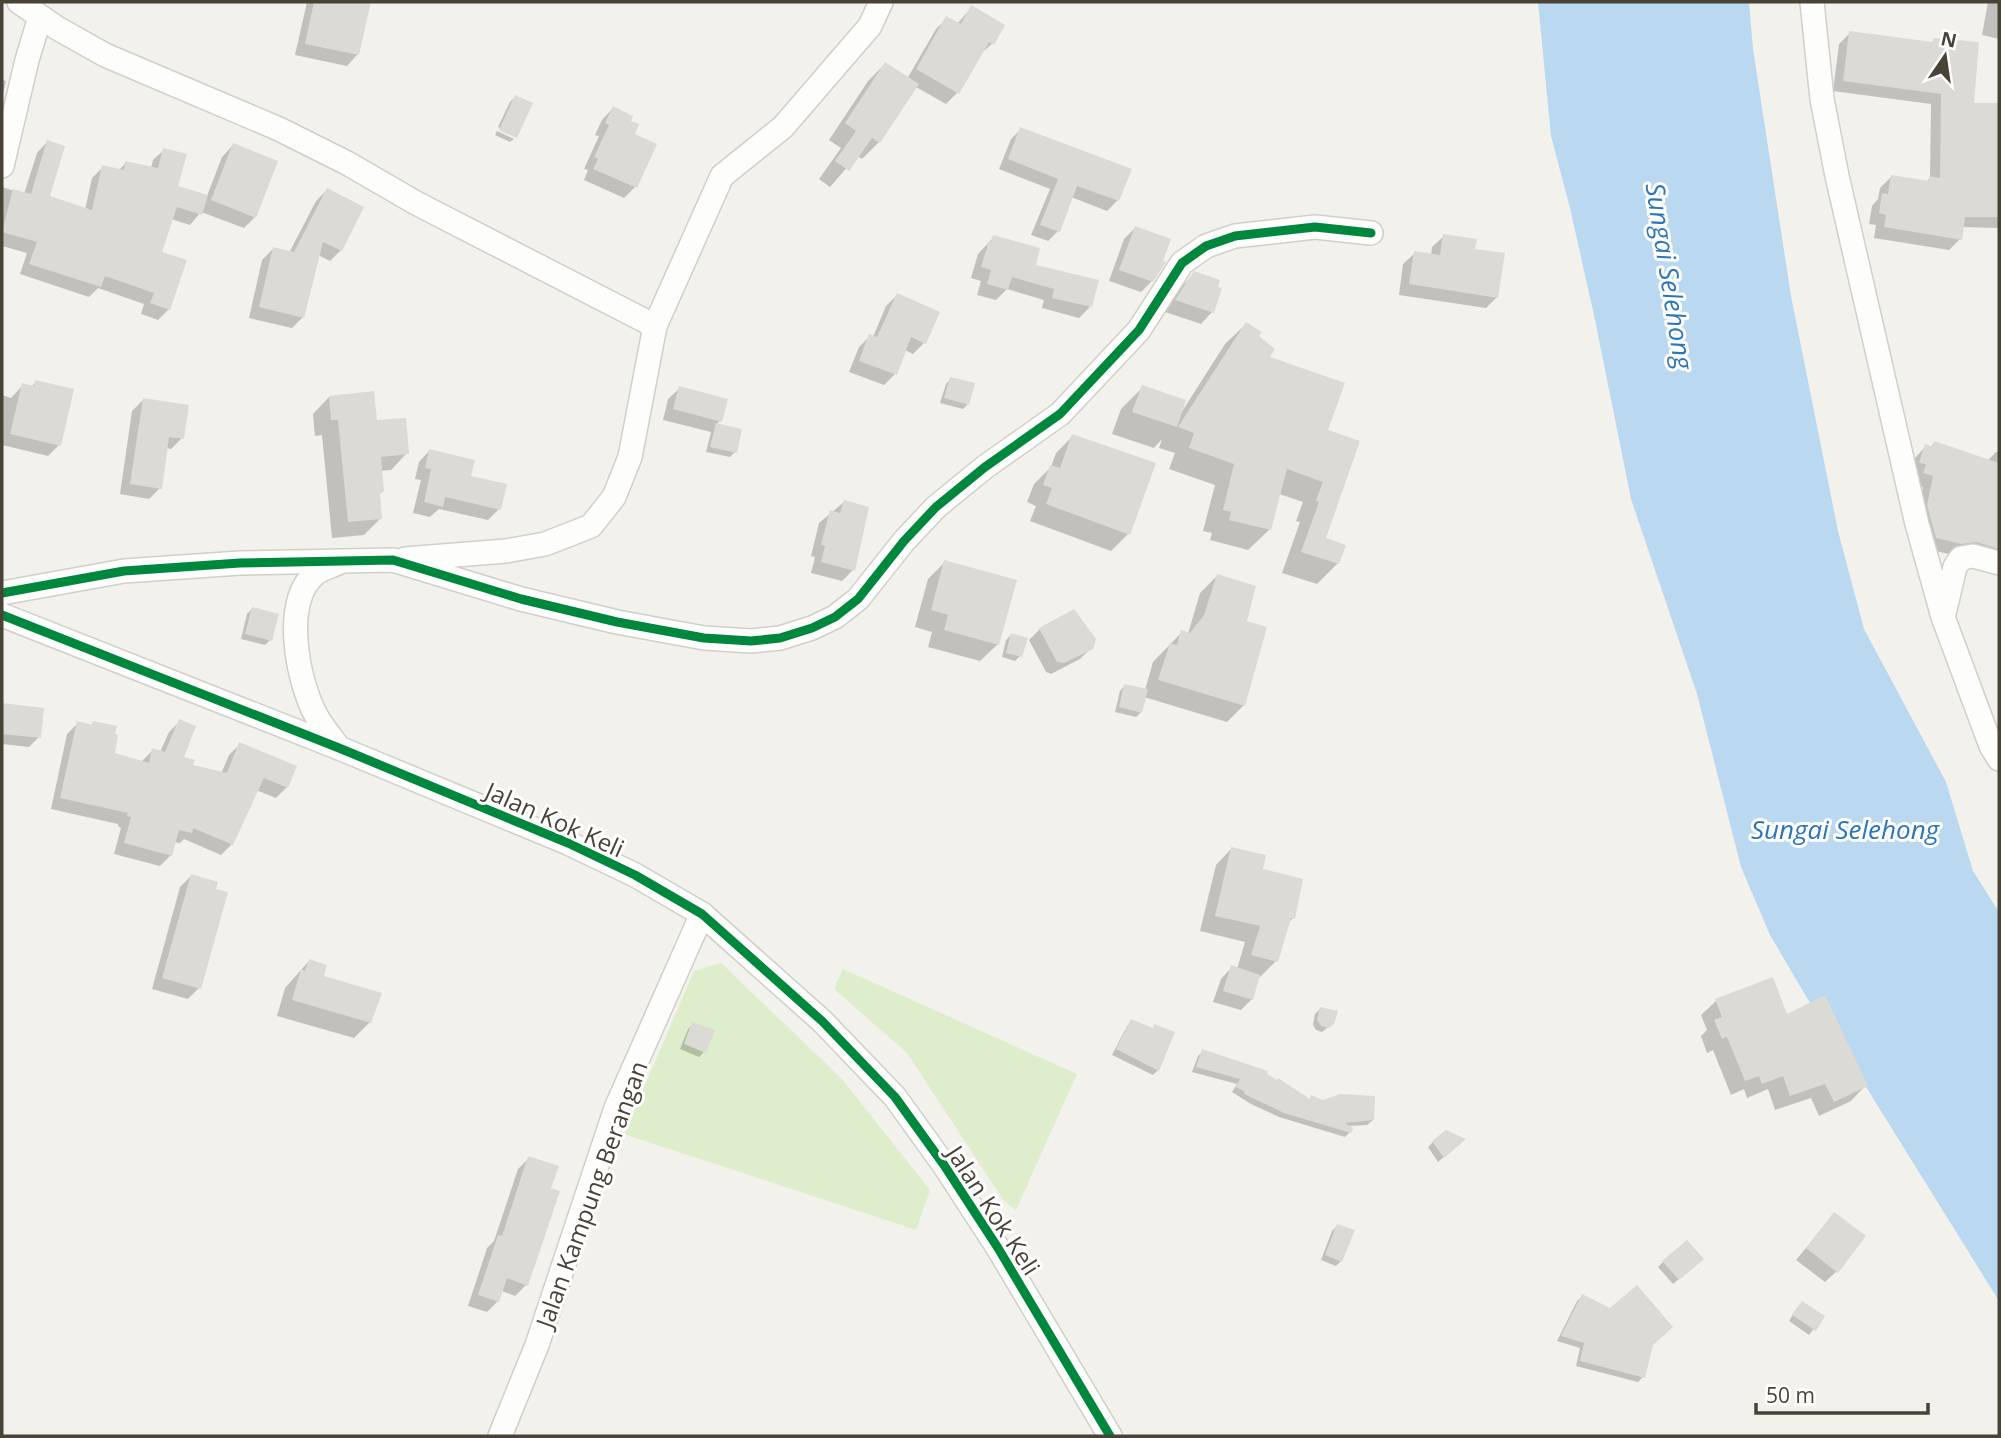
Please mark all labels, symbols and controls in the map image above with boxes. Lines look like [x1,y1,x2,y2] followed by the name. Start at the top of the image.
[1910,21,1980,91] north arrow
[1938,25,1959,54] text: N
[1637,180,1703,373] water label: Sungai Selehong
[479,773,629,864] street label: Jalan Kok Keli
[1751,811,1941,847] water label: Sungai Selehong
[527,1056,655,1334] street label: Jalan Kampung Berangan
[939,1137,1048,1281] street label: Jalan Kok Keli
[1756,1372,1927,1416] scale bar
[1766,1381,1815,1409] text: 50 m

